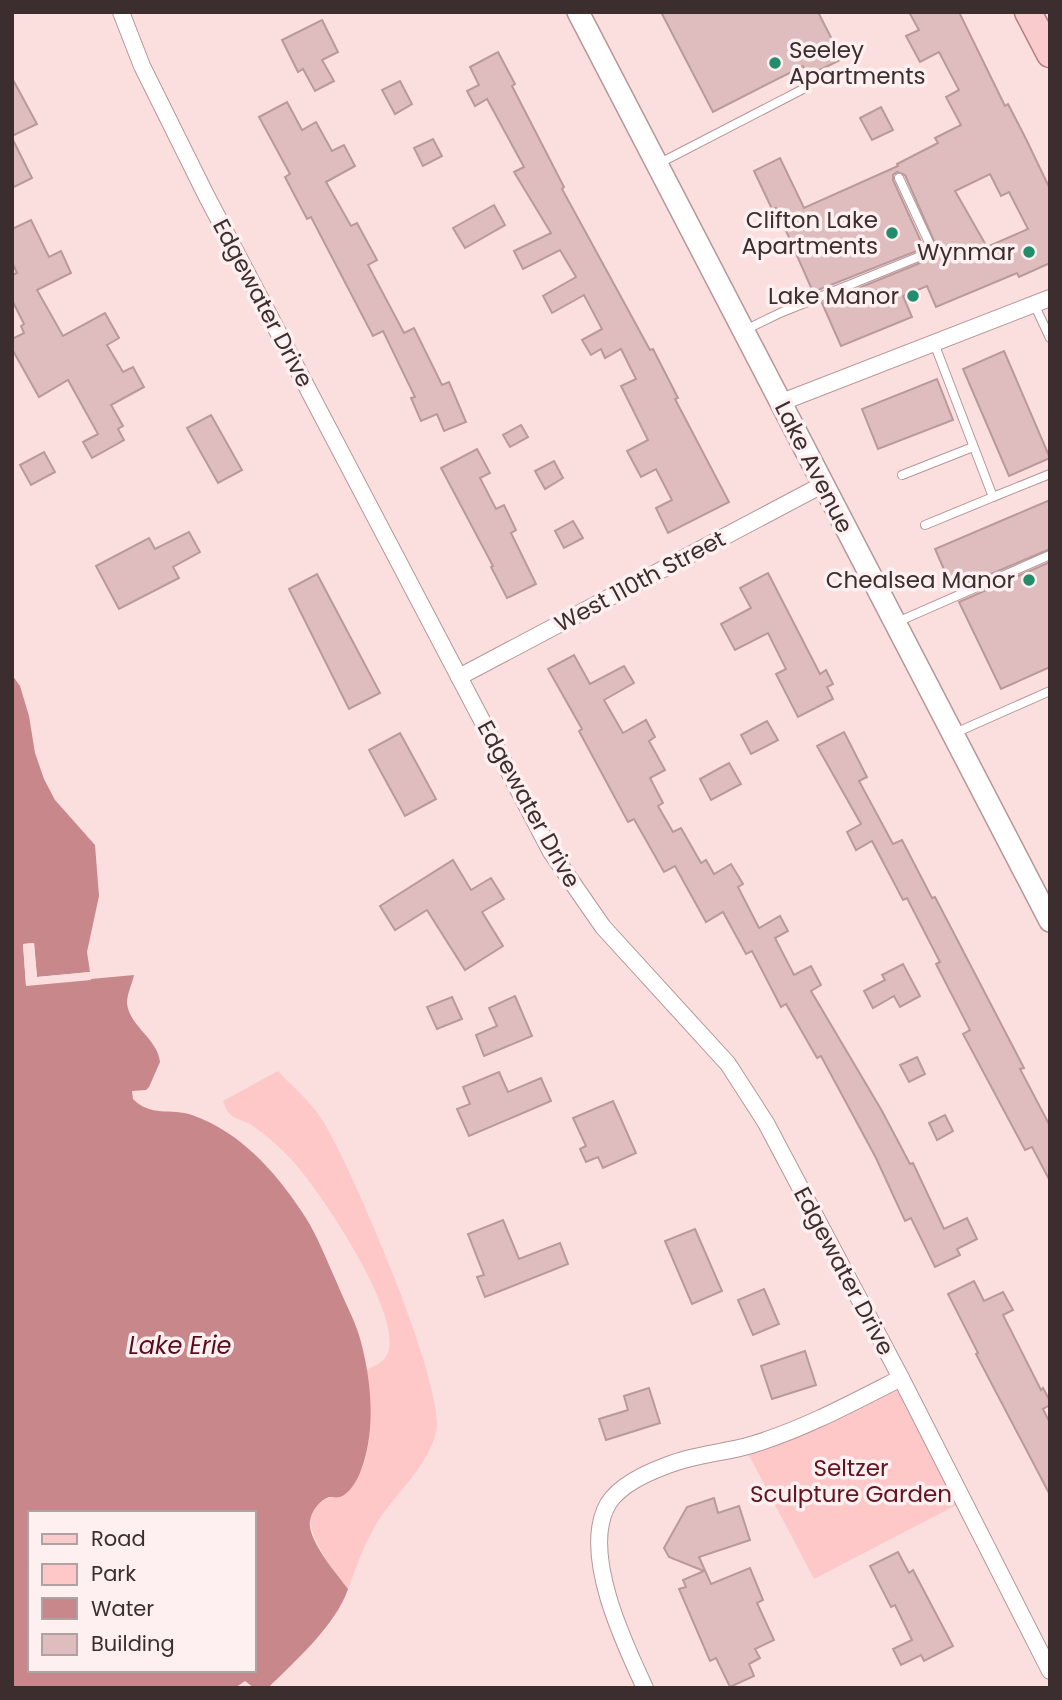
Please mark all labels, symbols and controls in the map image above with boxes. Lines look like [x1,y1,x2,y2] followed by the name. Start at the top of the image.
[789,34,926,92] place label: Seeley Apartments
[767,55,783,71] marker: Seeley Apartments
[741,204,878,262] place label: Clifton Lake Apartments
[205,213,321,393] street label: Edgewater Drive
[884,225,900,241] marker: Clifton Lake Apartments
[917,236,1015,268] place label: Wynmar
[1021,244,1037,260] marker: Wynmar
[768,280,899,312] place label: Lake Manor
[905,288,921,304] marker: Lake Manor
[767,396,861,538] street label: Lake Avenue
[549,523,731,639] street label: West 110th Street
[826,564,1015,596] place label: Chealsea Manor
[1021,572,1037,588] marker: Chealsea Manor
[470,715,588,893] street label: Edgewater Drive
[786,1181,902,1361] street label: Edgewater Drive
[128,1329,232,1362] water label: Lake Erie
[750,1452,952,1510] park label: Seltzer Sculpture Garden
[28,1511,256,1672] legend
[91,1524,146,1553] text: Road
[91,1559,136,1588] text: Park
[91,1594,154,1623] text: Water
[91,1629,175,1658] text: Building

